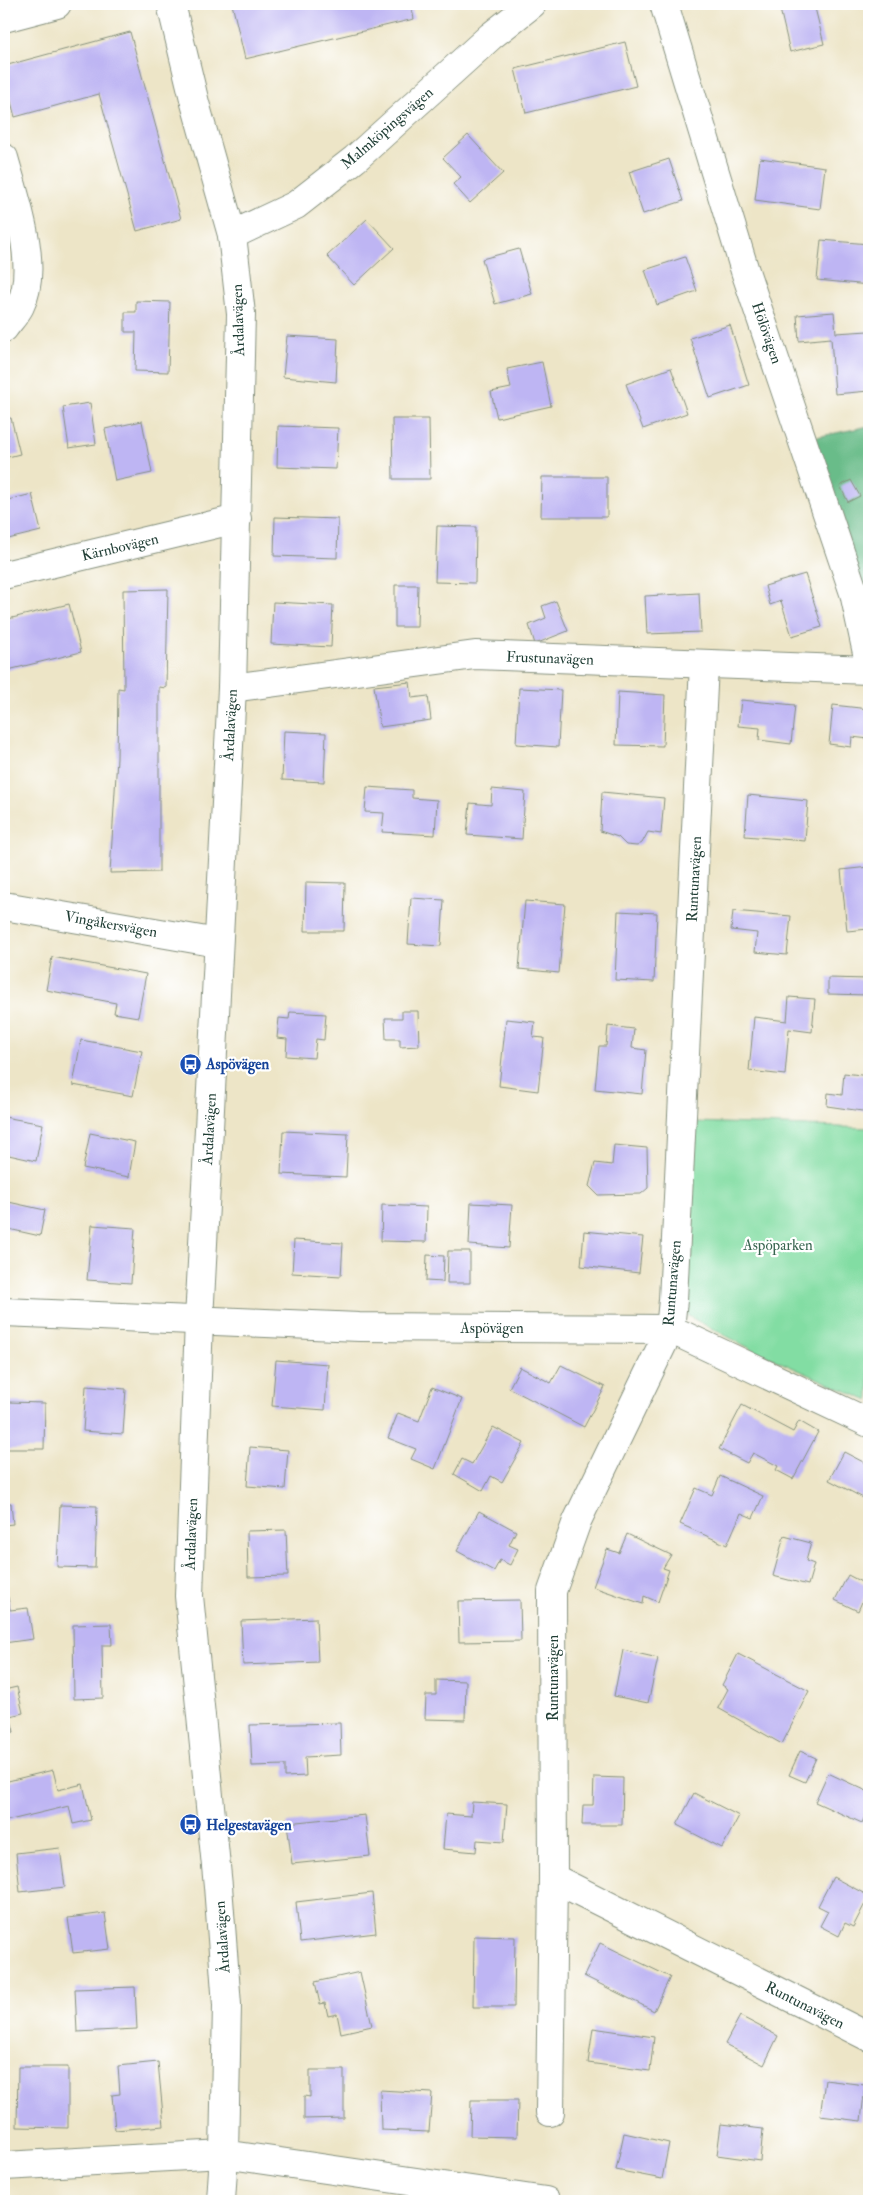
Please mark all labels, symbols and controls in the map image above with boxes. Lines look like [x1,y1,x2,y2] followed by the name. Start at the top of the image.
[337,83,438,174] street label: Malmköpingsvägen
[227,283,249,357] street label: Årdalavägen
[747,300,786,367] street label: Hölövägen
[80,529,161,566] street label: Kärnbovägen
[506,647,594,670] street label: Frustunavägen
[218,688,242,763] street label: Årdalavägen
[683,835,706,923] street label: Runtunavägen
[63,907,159,942] street label: Vingåkersvägen
[178,1052,202,1076] bus stop icon: Aspövägen
[205,1055,270,1075] place label: Aspövägen
[197,1092,221,1167] street label: Årdalavägen
[742,1236,813,1256] park label: Aspöparken
[659,1239,686,1327] street label: Runtunavägen
[459,1319,524,1339] street label: Aspövägen
[180,1497,202,1571] street label: Årdalavägen
[544,1635,563,1721] street label: Runtunavägen
[178,1813,202,1837] bus stop icon: Helgestavägen
[206,1816,292,1836] place label: Helgestavägen
[209,1900,235,1975] street label: Årdalavägen
[762,1977,848,2034] street label: Runtunavägen

